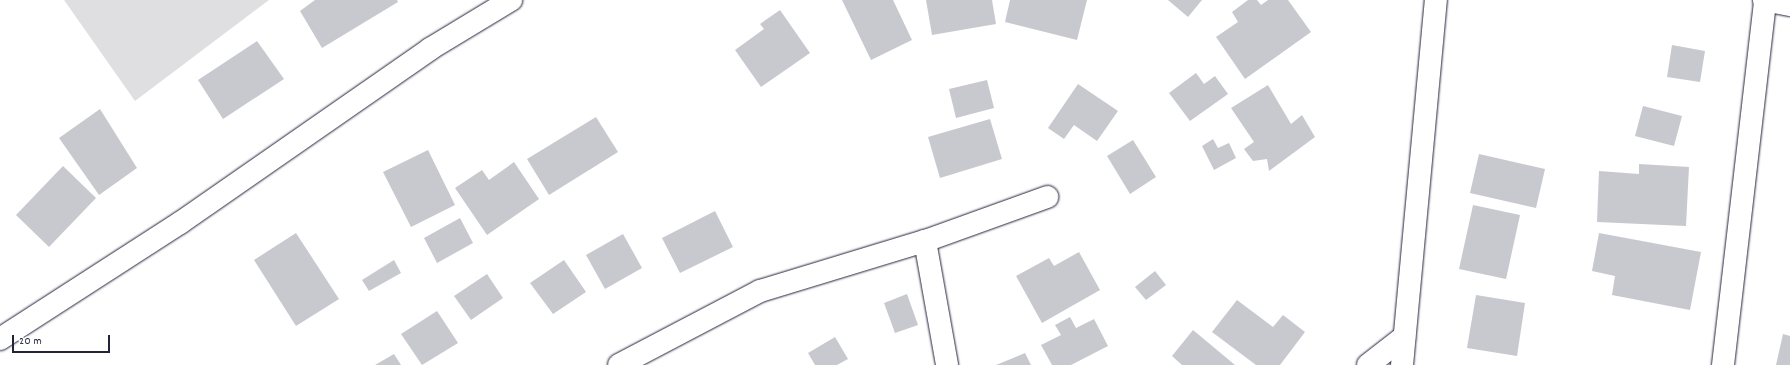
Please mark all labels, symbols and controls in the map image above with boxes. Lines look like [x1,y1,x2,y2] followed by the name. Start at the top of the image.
[14,327,112,353] scale bar
[19,333,42,350] text: 20 m

